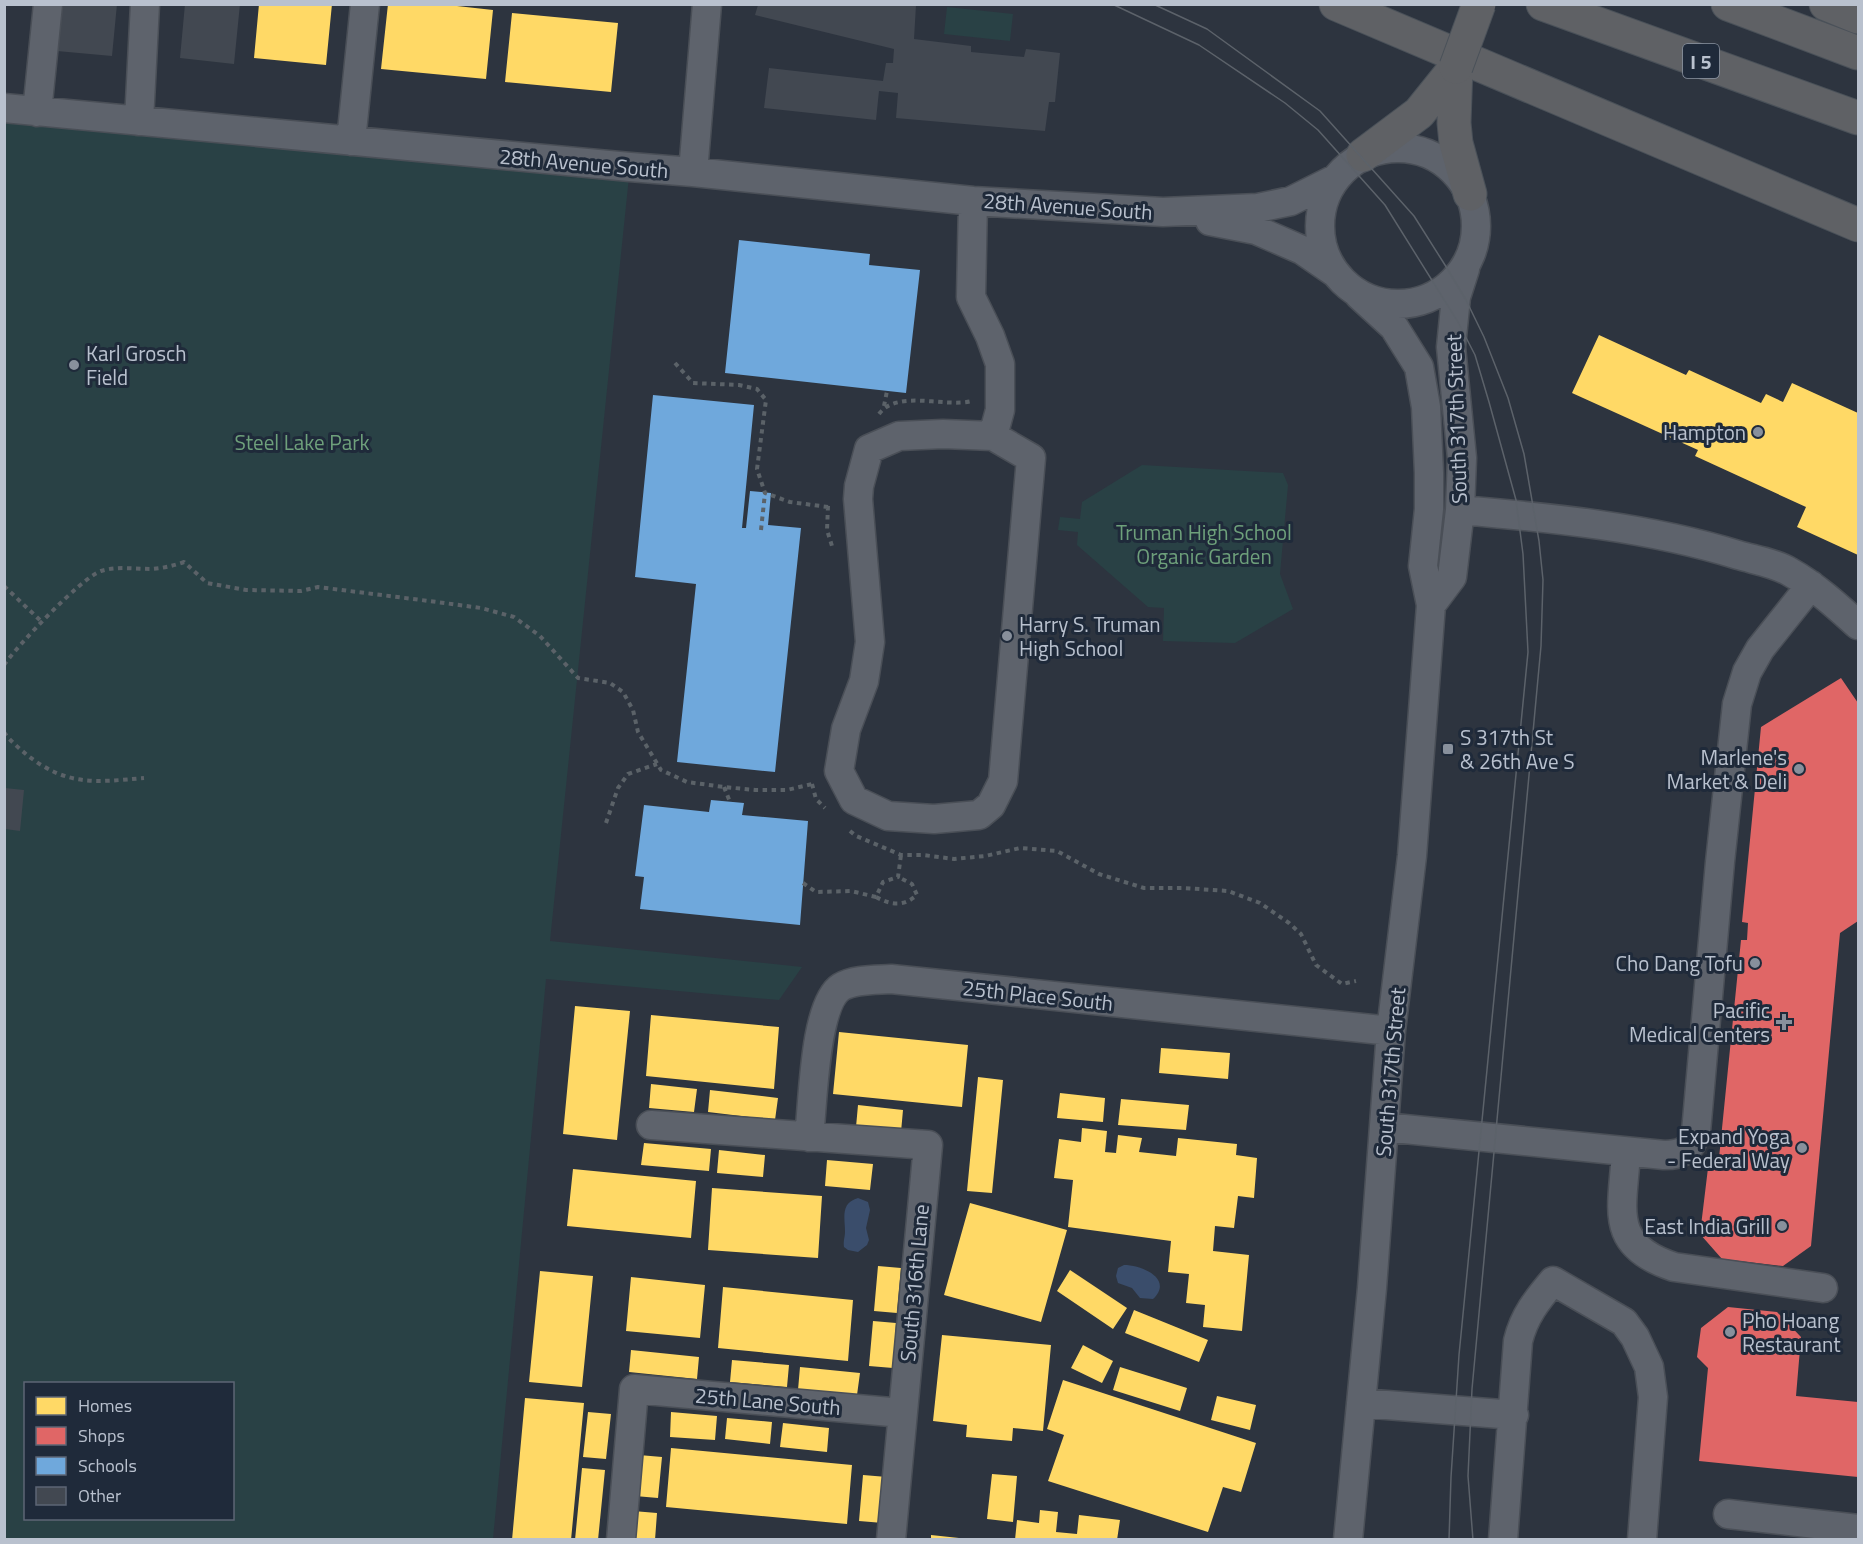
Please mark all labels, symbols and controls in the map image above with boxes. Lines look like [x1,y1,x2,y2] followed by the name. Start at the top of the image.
[1683,44,1719,78] road number: I 5
[498,140,670,186] street label: 28th Avenue South
[982,184,1154,228] street label: 28th Avenue South
[1437,333,1475,504] street label: South 317th Street
[86,337,187,393] place label: Karl Grosch Field
[67,358,81,372] marker: Karl Grosch Field
[1663,416,1746,448] place label: Hampton
[1751,425,1765,439] marker: Hampton
[234,426,370,458] park label: Steel Lake Park
[1116,516,1292,572] park label: Truman High School Organic Garden
[1019,608,1161,664] place label: Harry S. Truman High School
[1000,629,1014,643] marker: Harry S. Truman High School
[1460,721,1575,777] place label: S 317th St & 26th Ave S
[1667,741,1787,797] place label: Marlene's Market & Deli
[1441,742,1455,756] marker: S 317th St & 26th Ave S
[1792,762,1806,776] marker: Marlene's Market & Deli
[1616,947,1743,979] place label: Cho Dang Tofu
[1748,956,1762,970] marker: Cho Dang Tofu
[961,971,1115,1019] street label: 25th Place South
[1367,986,1413,1158] street label: South 317th Street
[1629,994,1770,1050] place label: Pacific Medical Centers
[1775,1013,1793,1031] marker: Pacific Medical Centers
[1667,1120,1790,1176] place label: Expand Yoga - Federal Way
[1795,1141,1809,1155] marker: Expand Yoga - Federal Way
[891,1203,937,1363] street label: South 316th Lane
[1644,1210,1770,1242] place label: East India Grill
[1775,1219,1789,1233] marker: East India Grill
[1742,1304,1841,1360] place label: Pho Hoang Restaurant
[1723,1325,1737,1339] marker: Pho Hoang Restaurant
[694,1379,842,1423] street label: 25th Lane South
[24,1382,234,1520] legend
[78,1392,132,1419] text: Homes
[78,1422,125,1449] text: Shops
[78,1452,137,1479] text: Schools
[78,1482,121,1509] text: Other

